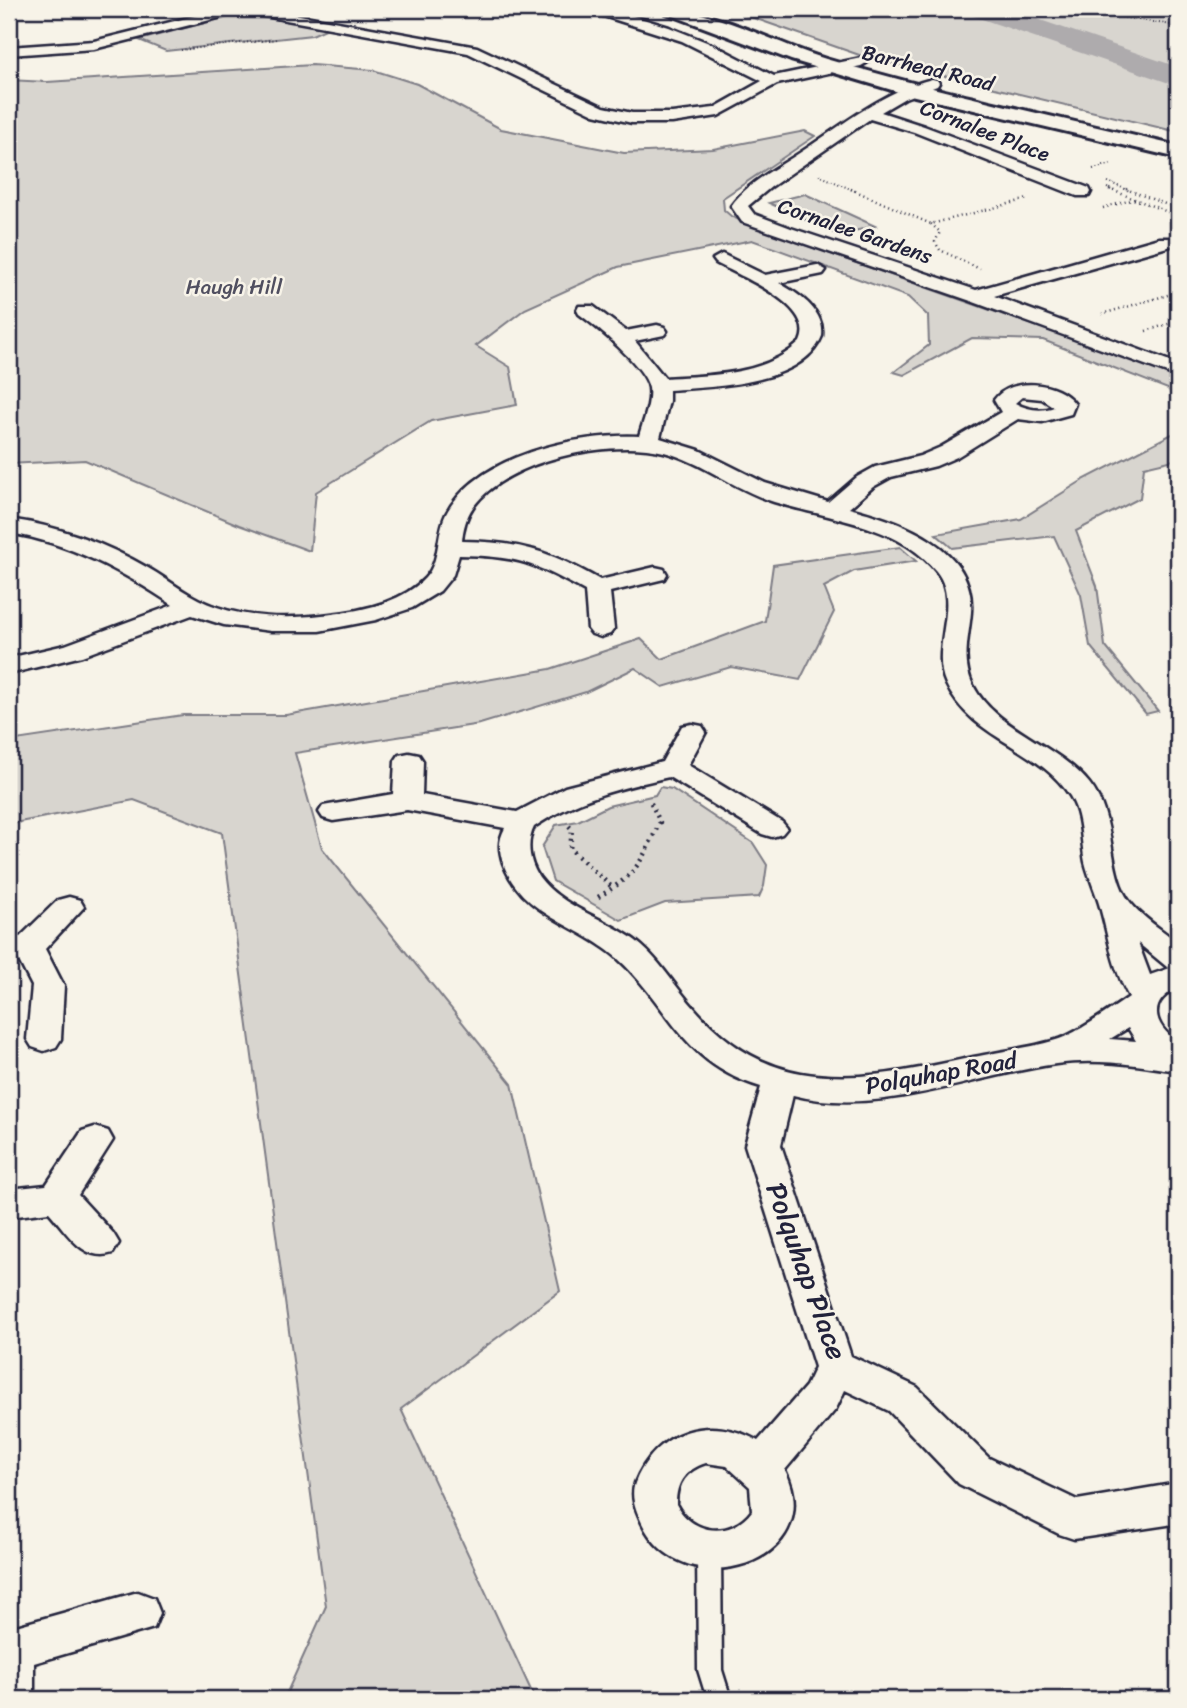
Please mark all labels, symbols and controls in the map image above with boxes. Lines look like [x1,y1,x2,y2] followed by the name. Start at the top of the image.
[858,33,1000,103] street label: Barrhead Road
[914,89,1056,173] street label: Cornalee Place
[773,187,938,275] street label: Cornalee Gardens
[186,268,283,306] park label: Haugh Hill
[862,1039,1021,1107] street label: Polquhap Road
[752,1175,861,1367] street label: Polquhap Place

